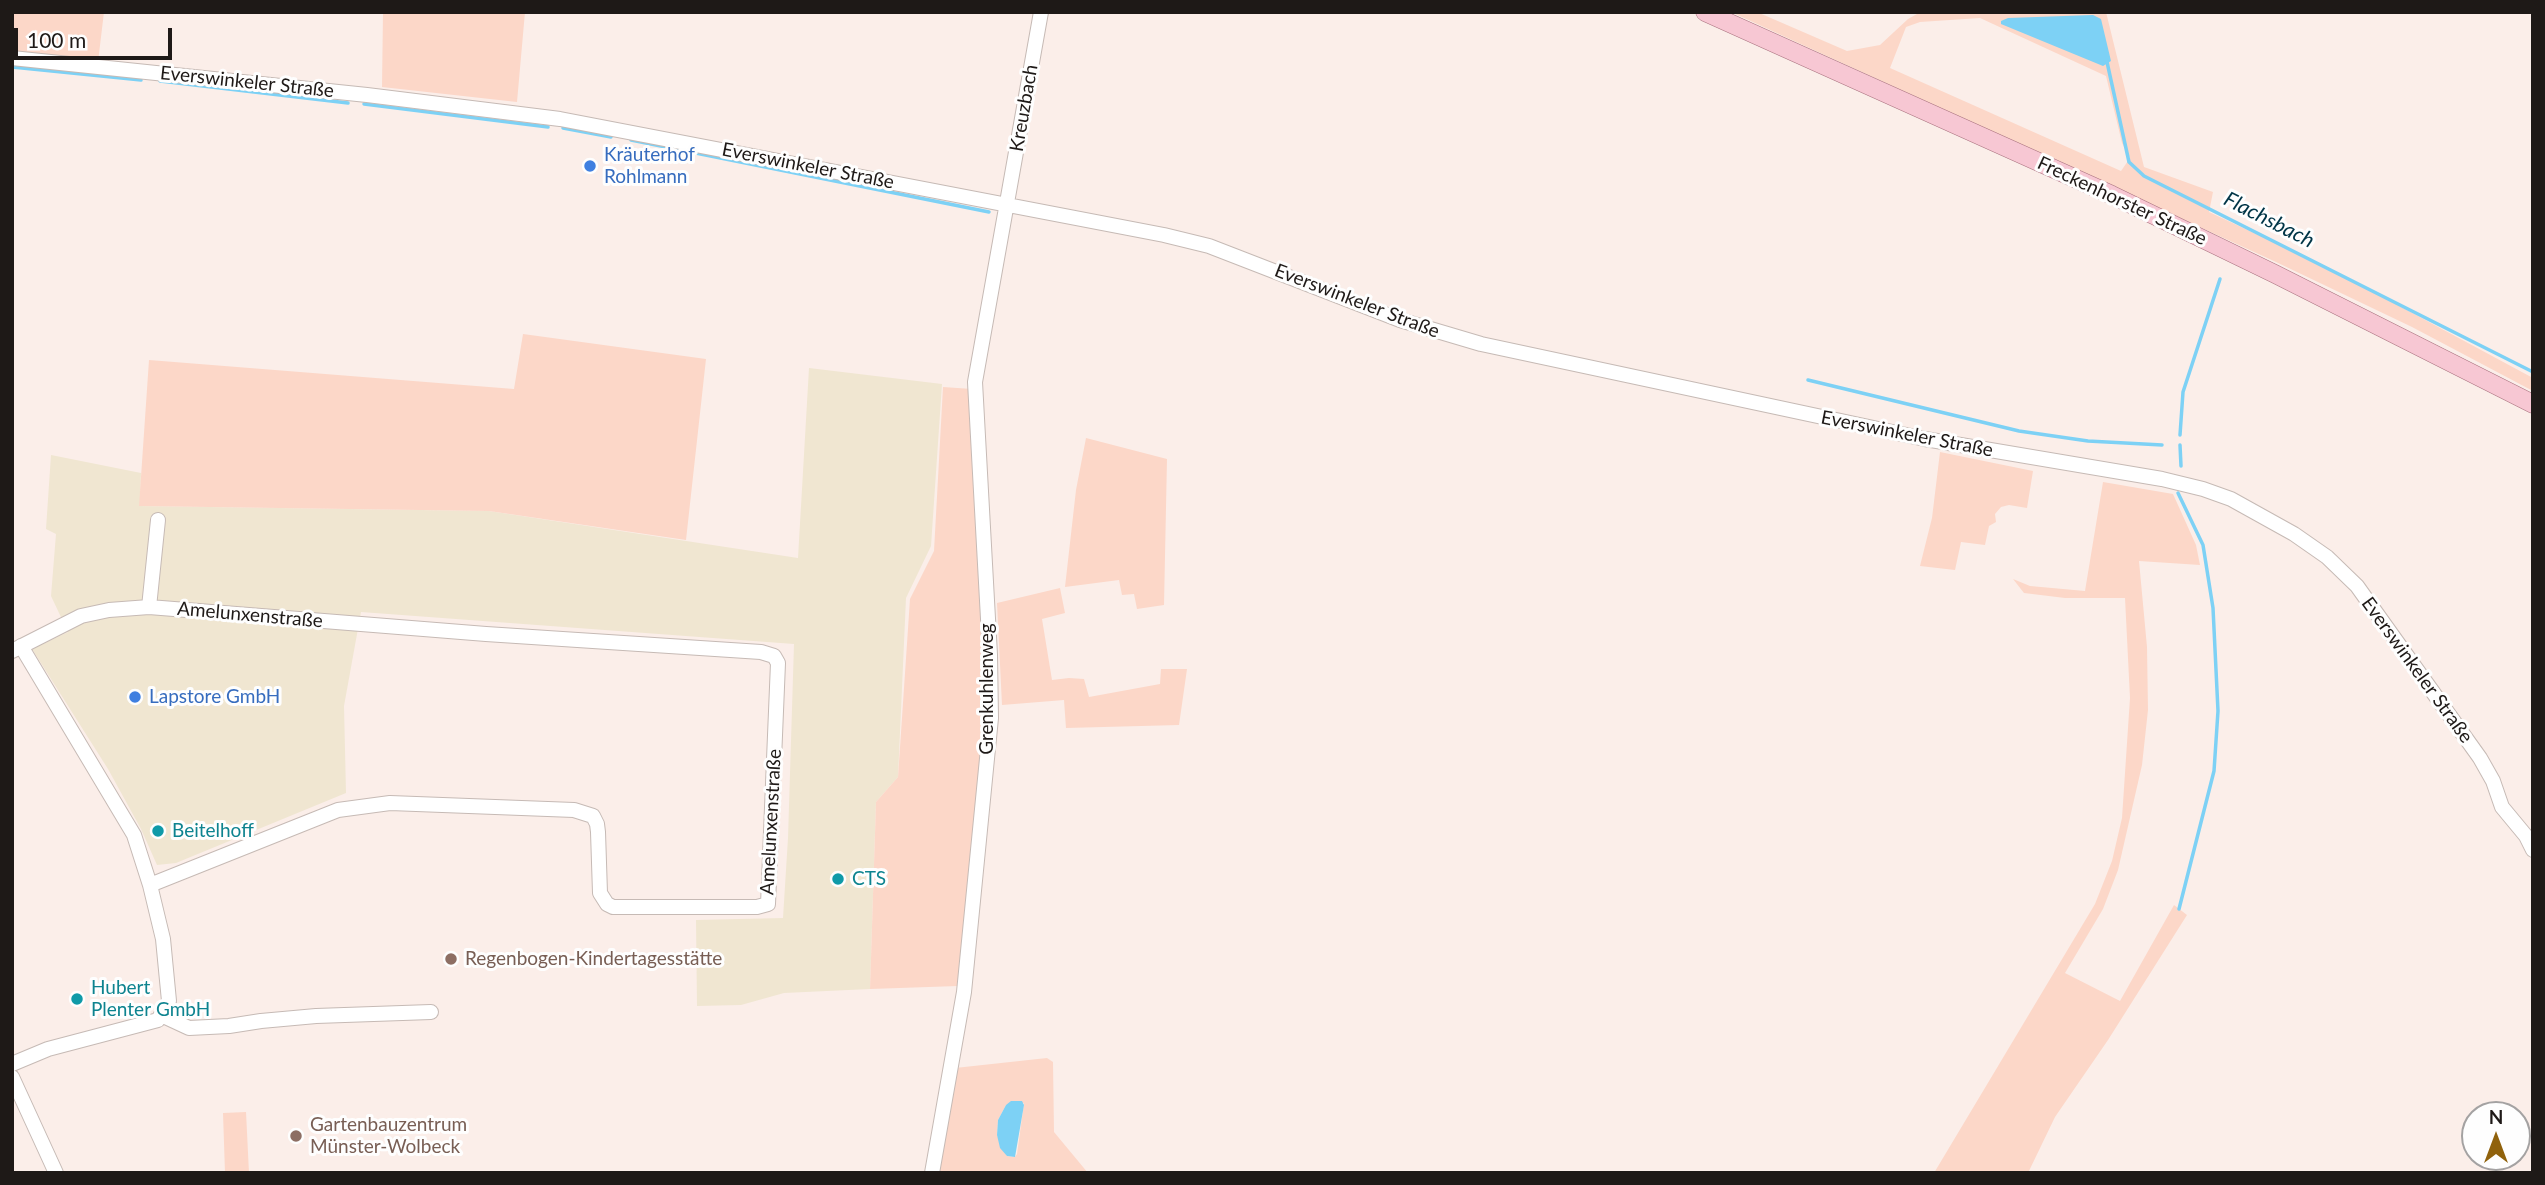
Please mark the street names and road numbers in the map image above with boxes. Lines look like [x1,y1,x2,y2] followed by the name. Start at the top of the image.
[159,62,335,102] street label: Everswinkeler Straße
[1005,63,1043,153] street label: Kreuzbach
[720,138,896,194] street label: Everswinkeler Straße
[2034,152,2210,250] street label: Freckenhorster Straße
[1271,259,1443,343] street label: Everswinkeler Straße
[1819,406,1995,462] street label: Everswinkeler Straße
[2356,593,2478,747] street label: Everswinkeler Straße
[176,597,324,633] street label: Amelunxenstraße
[976,623,998,755] street label: Grenkuhlenweg
[756,748,786,896] street label: Amelunxenstraße

